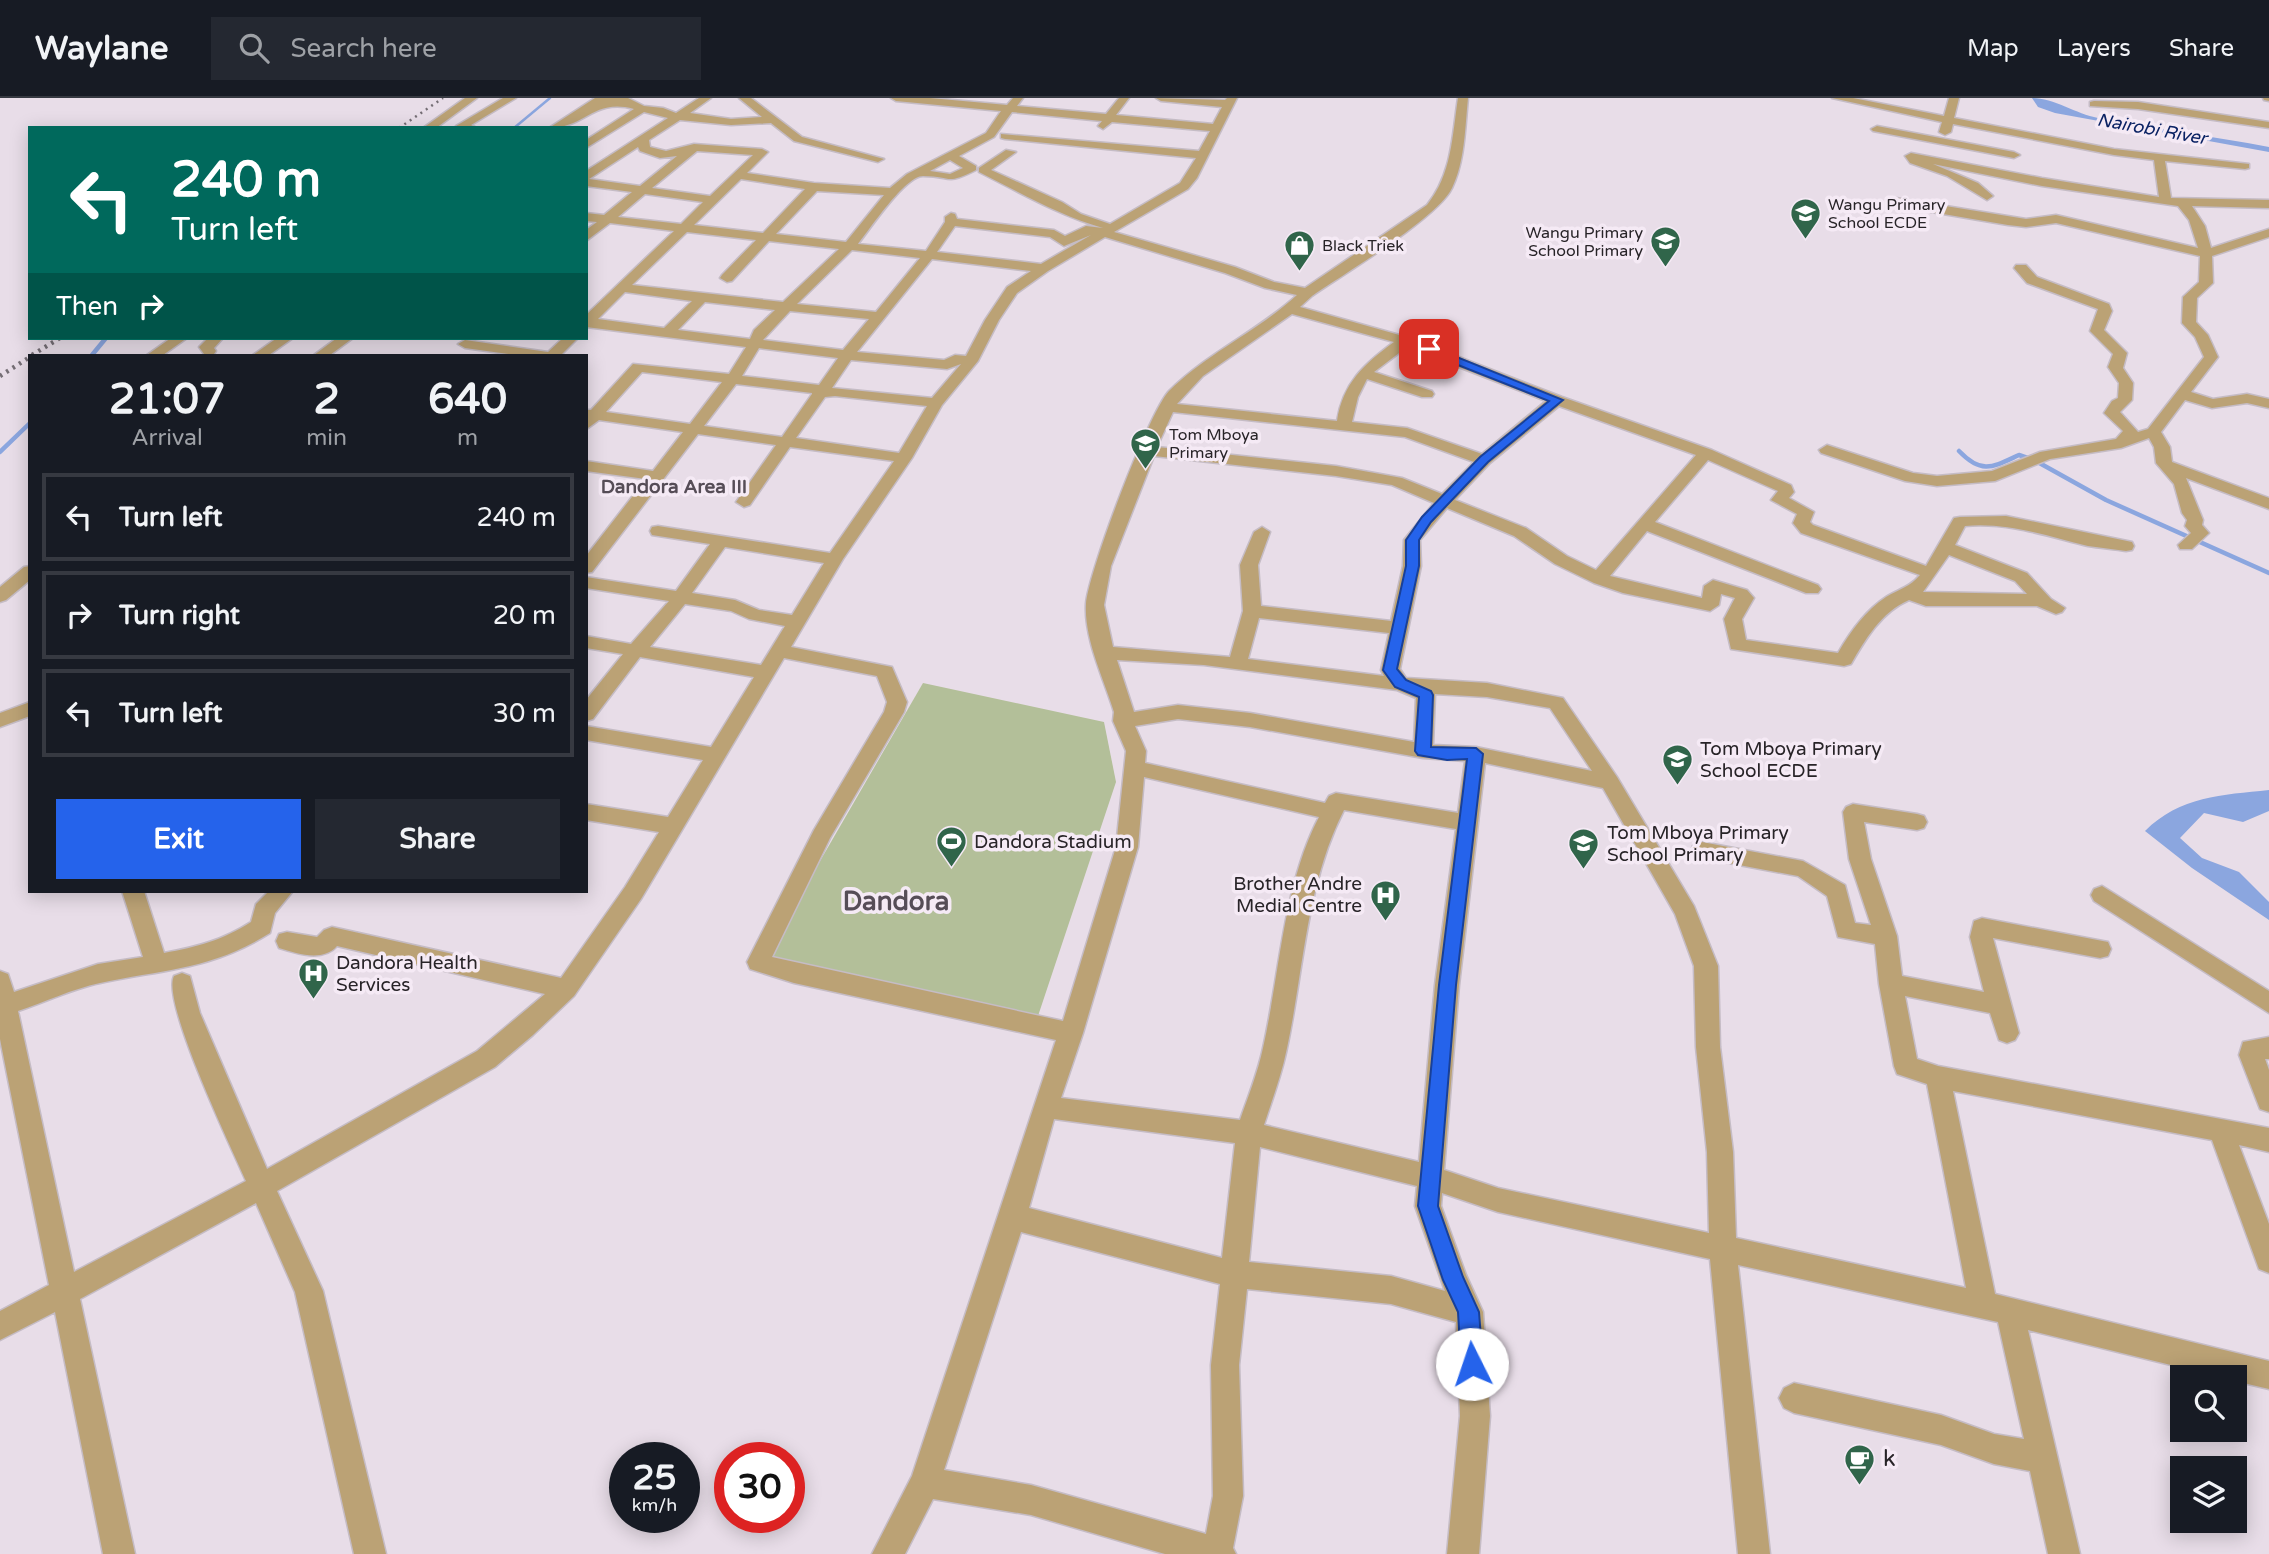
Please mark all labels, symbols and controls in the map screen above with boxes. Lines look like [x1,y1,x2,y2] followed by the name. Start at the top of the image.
[211,17,701,80] search box
[35,29,169,68] text: Waylane
[235,29,273,67] icon: search
[291,33,437,64] text: Search here
[1967,34,2019,63] text: Map
[2057,34,2131,63] text: Layers
[2169,34,2234,63] text: Share
[2095,109,2211,150] water label: Nairobi River
[171,151,321,210] text: 240 m
[56,154,147,245] icon: left
[1828,195,1946,233] place label: Wangu Primary School ECDE
[1788,197,1822,241] school or university icon: Wangu Primary School ECDE
[171,211,298,249] text: Turn left
[1526,223,1643,261] place label: Wangu Primary School Primary
[1649,225,1683,269] school or university icon: Wangu Primary School Primary
[1282,229,1316,273] shop icon: Black Triek
[1322,236,1404,256] place label: Black Triek
[132,287,170,325] icon: right
[56,291,118,322] text: Then
[1399,319,1459,379] pin
[1410,330,1448,368] icon: arrive
[109,374,225,425] text: 21:07
[313,374,340,425] text: 2
[428,374,507,425] text: 640
[132,424,203,452] text: Arrival
[306,424,347,452] text: min
[457,424,478,452] text: m
[1169,425,1259,463] place label: Tom Mboya Primary
[1129,427,1163,471] school or university icon: Tom Mboya Primary
[601,476,747,498] district label: Dandora Area III
[60,498,98,536] icon: left
[119,502,222,533] text: Turn left
[476,502,556,533] text: 240 m
[60,596,98,634] icon: right
[119,600,240,631] text: Turn right
[493,600,556,631] text: 20 m
[60,694,98,732] icon: left
[119,698,222,729] text: Turn left
[493,698,556,729] text: 30 m
[1700,738,1882,782] place label: Tom Mboya Primary School ECDE
[1660,743,1694,787] school or university icon: Tom Mboya Primary School ECDE
[56,799,301,879] button: Exit
[315,799,560,879] button: Share
[1607,822,1789,866] place label: Tom Mboya Primary School Primary
[934,825,968,869] sports icon: Dandora Stadium
[1567,827,1601,871] school or university icon: Tom Mboya Primary School Primary
[974,831,1132,853] place label: Dandora Stadium
[1233,873,1362,917] place label: Brother Andre Medial Centre
[1368,878,1402,922] hospital icon: Brother Andre Medial Centre
[843,886,949,917] district label: Dandora
[336,952,478,996] place label: Dandora Health Services
[296,957,330,1001] hospital icon: Dandora Health Services
[1435,1327,1509,1401] position arrow
[2170,1365,2247,1533] map controls
[2170,1365,2247,1442] button: search
[714,1442,805,1533] speed limit sign: 30
[1843,1442,1877,1486] cafe icon: k
[1883,1445,1896,1473] place label: k
[2170,1456,2247,1533] button: layers
[633,1457,676,1499] text: 25
[632,1494,677,1516] text: km/h

